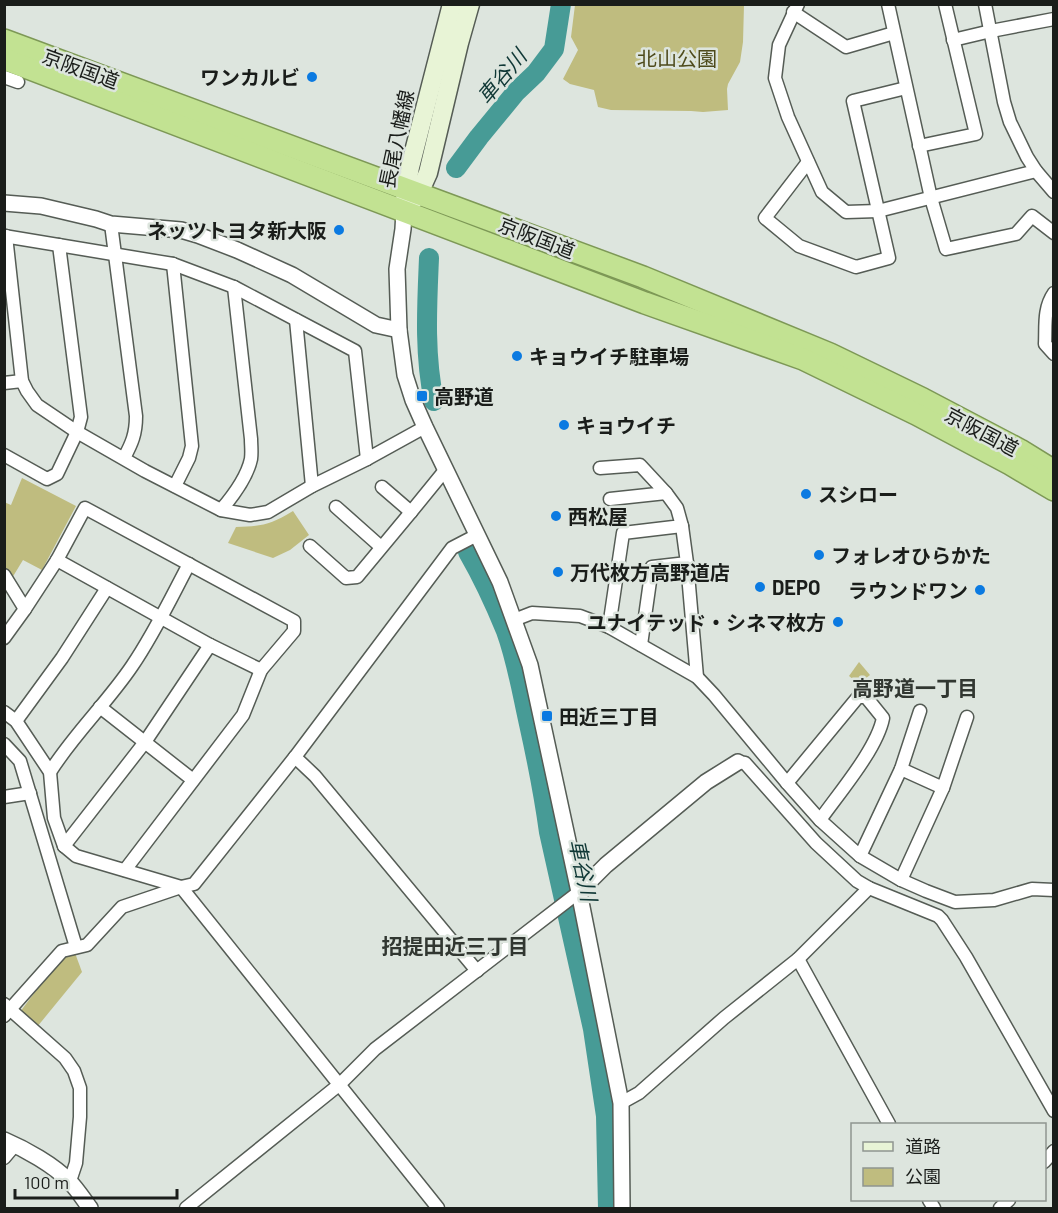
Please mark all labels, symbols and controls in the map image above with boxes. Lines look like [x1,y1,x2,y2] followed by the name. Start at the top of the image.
[471,42,532,108] water label: 車谷川
[39,43,123,93] street label: 京阪国道
[637,46,717,70] park label: 北山公園
[200,65,300,89] place label: ワンカルビ
[305,70,319,84] marker: ワンカルビ
[374,88,418,190] street label: 長尾八幡線
[495,211,579,263] street label: 京阪国道
[147,218,327,242] place label: ネッツトヨタ新大阪
[332,223,346,237] marker: ネッツトヨタ新大阪
[529,344,689,368] place label: キョウイチ駐車場
[510,349,524,363] marker: キョウイチ駐車場
[434,384,494,408] place label: 高野道
[415,389,429,403] marker: 高野道
[941,402,1023,460] street label: 京阪国道
[576,413,676,437] place label: キョウイチ
[557,418,571,432] marker: キョウイチ
[818,482,898,506] place label: スシロー
[799,487,813,501] marker: スシロー
[568,504,628,528] place label: 西松屋
[549,509,563,523] marker: 西松屋
[831,543,991,567] place label: フォレオひらかた
[812,548,826,562] marker: フォレオひらかた
[570,560,730,584] place label: 万代枚方高野道店
[551,565,565,579] marker: 万代枚方高野道店
[772,575,820,599] place label: DEPO
[848,578,968,602] place label: ラウンドワン
[753,580,767,594] marker: DEPO
[973,583,987,597] marker: ラウンドワン
[586,610,826,634] place label: ユナイテッド・シネマ枚方
[831,615,845,629] marker: ユナイテッド・シネマ枚方
[852,675,978,700] district label: 高野道一丁目
[559,704,659,728] place label: 田近三丁目
[540,709,554,723] marker: 田近三丁目
[565,837,603,905] water label: 車谷川
[382,933,529,958] district label: 招提田近三丁目
[851,1123,1046,1201] legend
[905,1135,941,1157] text: 道路
[15,1162,177,1200] scale bar
[905,1165,941,1187] text: 公園
[24,1171,69,1193] text: 100 m

